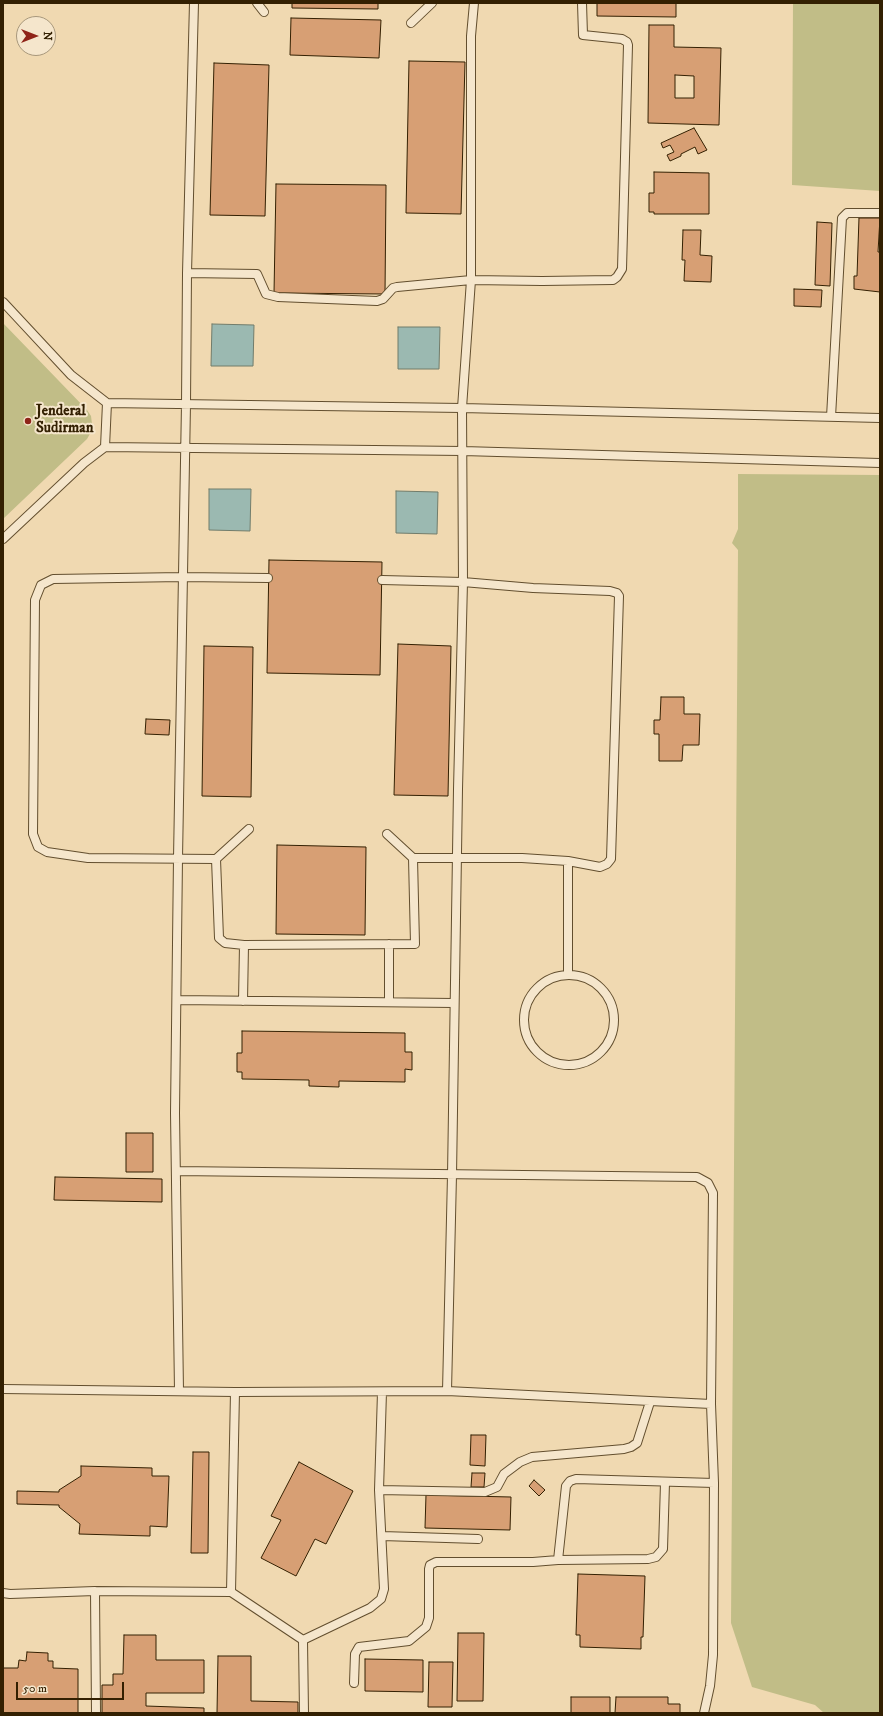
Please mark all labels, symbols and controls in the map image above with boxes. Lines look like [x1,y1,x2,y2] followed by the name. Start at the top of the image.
[16,16,56,56] north arrow
[40,31,54,41] text: N
[36,403,94,438] place label: Jenderal Sudirman
[23,416,33,426] marker: Jenderal Sudirman
[18,1674,126,1700] scale bar
[23,1681,47,1696] text: 50 m

